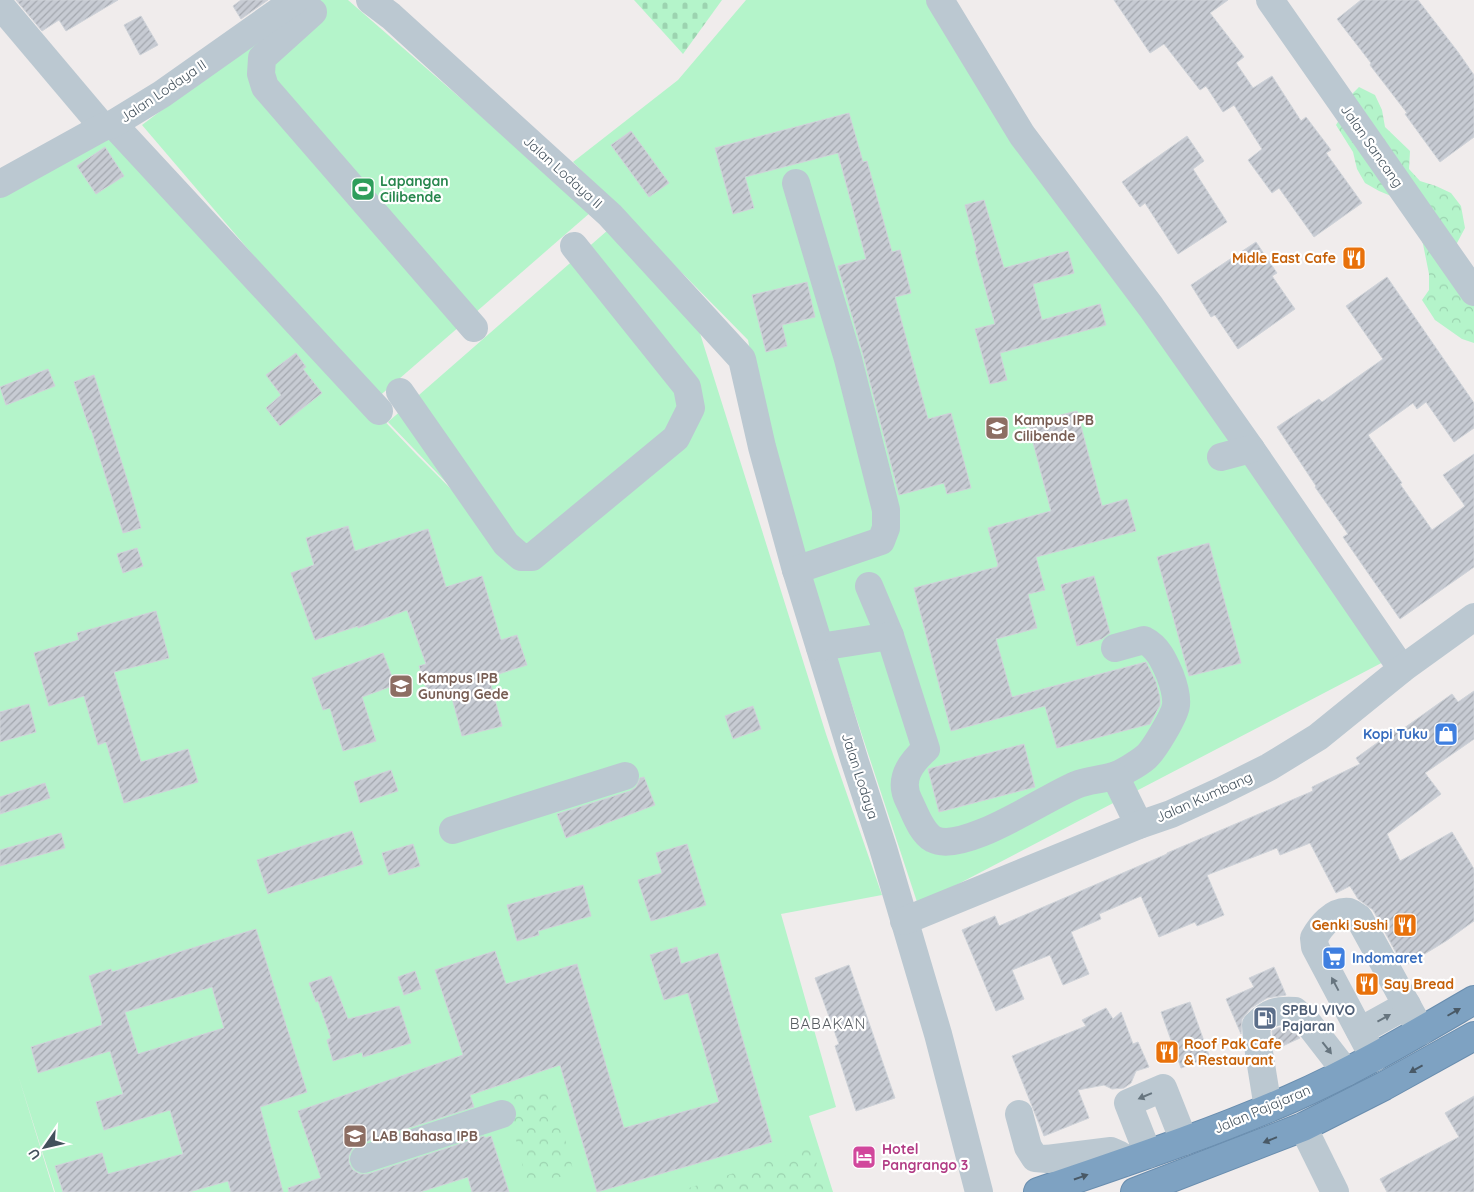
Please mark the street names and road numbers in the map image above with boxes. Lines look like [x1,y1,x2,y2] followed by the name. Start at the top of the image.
[116,56,210,126] street label: Jalan Lodaya II
[1337,101,1407,191] street label: Jalan Sancang
[520,132,606,212] street label: Jalan Lodaya II
[838,731,882,821] street label: Jalan Lodaya
[1153,768,1255,826] street label: Jalan Kumbang
[1211,1081,1313,1137] street label: Jalan Pajajaran

